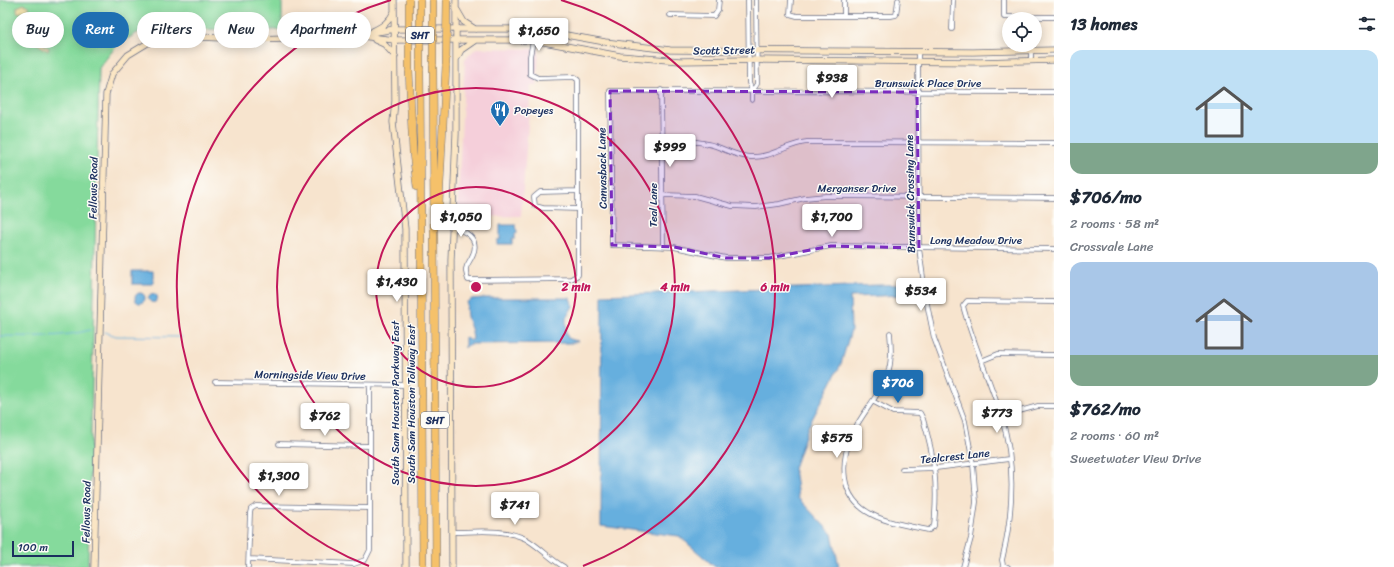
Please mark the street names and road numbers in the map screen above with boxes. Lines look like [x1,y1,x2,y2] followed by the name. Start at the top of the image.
[406,27,434,43] road number: SHT
[693,40,755,61] street label: Scott Street
[875,74,982,93] street label: Brunswick Place Drive
[592,127,613,209] street label: Canvasback Lane
[900,134,921,253] street label: Brunswick Crossing Lane
[83,155,104,219] street label: Fellows Road
[818,179,897,198] street label: Merganser Drive
[644,182,663,227] street label: Teal Lane
[930,231,1023,250] street label: Long Meadow Drive
[386,320,405,485] street label: South Sam Houston Parkway East
[402,324,421,483] street label: South Sam Houston Tollway East
[254,365,366,386] street label: Morningside View Drive
[421,412,449,428] road number: SHT
[919,443,991,470] street label: Tealcrest Lane
[76,479,97,543] street label: Fellows Road

